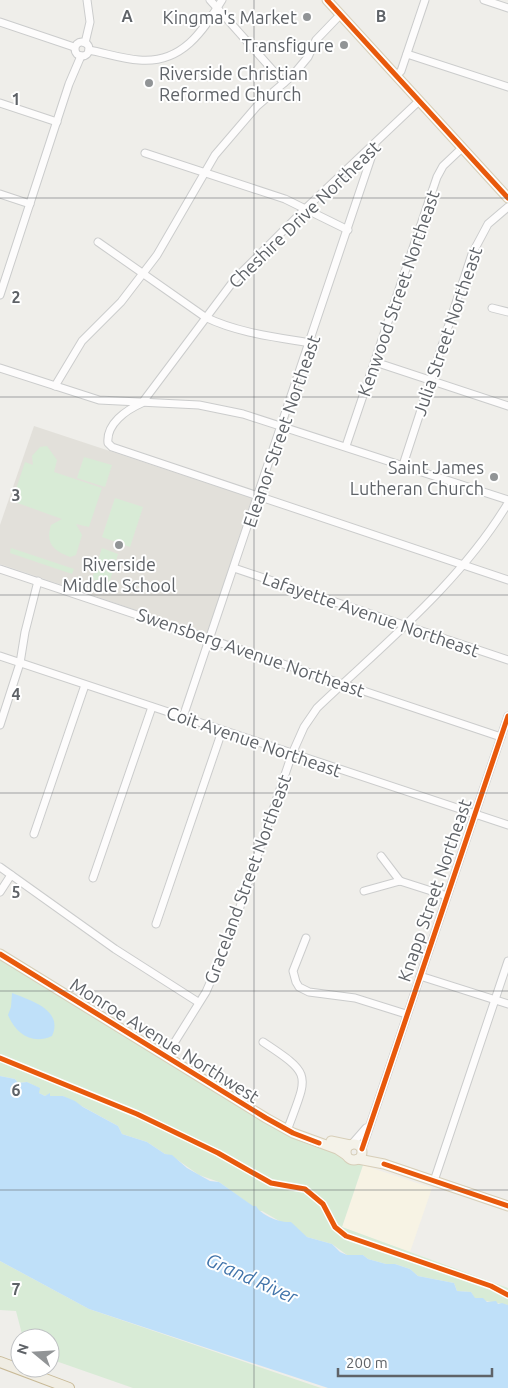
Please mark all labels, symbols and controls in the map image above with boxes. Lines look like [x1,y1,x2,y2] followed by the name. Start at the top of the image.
[121,7,133,25] text: A
[162,7,297,27] place label: Kingma's Market
[376,7,386,25] text: B
[301,11,313,23] marker: Kingma's Market
[242,35,334,55] place label: Transfigure
[338,39,350,51] marker: Transfigure
[159,63,308,104] place label: Riverside Christian Reformed Church
[143,77,155,89] marker: Riverside Christian Reformed Church
[11,90,21,108] text: 1
[224,136,384,292] street label: Cheshire Drive Northeast
[353,187,443,399] street label: Kenwood Street Northeast
[409,244,485,418] street label: Julia Street Northeast
[11,288,21,306] text: 2
[239,332,323,530] street label: Eleanor Street Northeast
[350,457,484,498] place label: Saint James Lutheran Church
[488,471,500,483] marker: Saint James Lutheran Church
[11,486,21,504] text: 3
[113,539,125,551] marker: Riverside Middle School
[62,554,176,595] place label: Riverside Middle School
[260,567,482,661] street label: Lafayette Avenue Northeast
[135,604,367,700] street label: Swensberg Avenue Northeast
[11,685,21,703] text: 4
[164,702,344,780] street label: Coit Avenue Northeast
[200,772,294,986] street label: Graceland Street Northeast
[393,796,475,984] street label: Knapp Street Northeast
[11,883,21,901] text: 5
[67,974,263,1106] street label: Monroe Avenue Northwest
[11,1081,21,1099] text: 6
[203,1248,302,1308] water label: Grand River
[11,1280,21,1298] text: 7
[10,1328,60,1378] north arrow
[13,1342,32,1356] text: N
[338,1346,492,1378] scale bar
[346,1354,388,1371] text: 200 m

